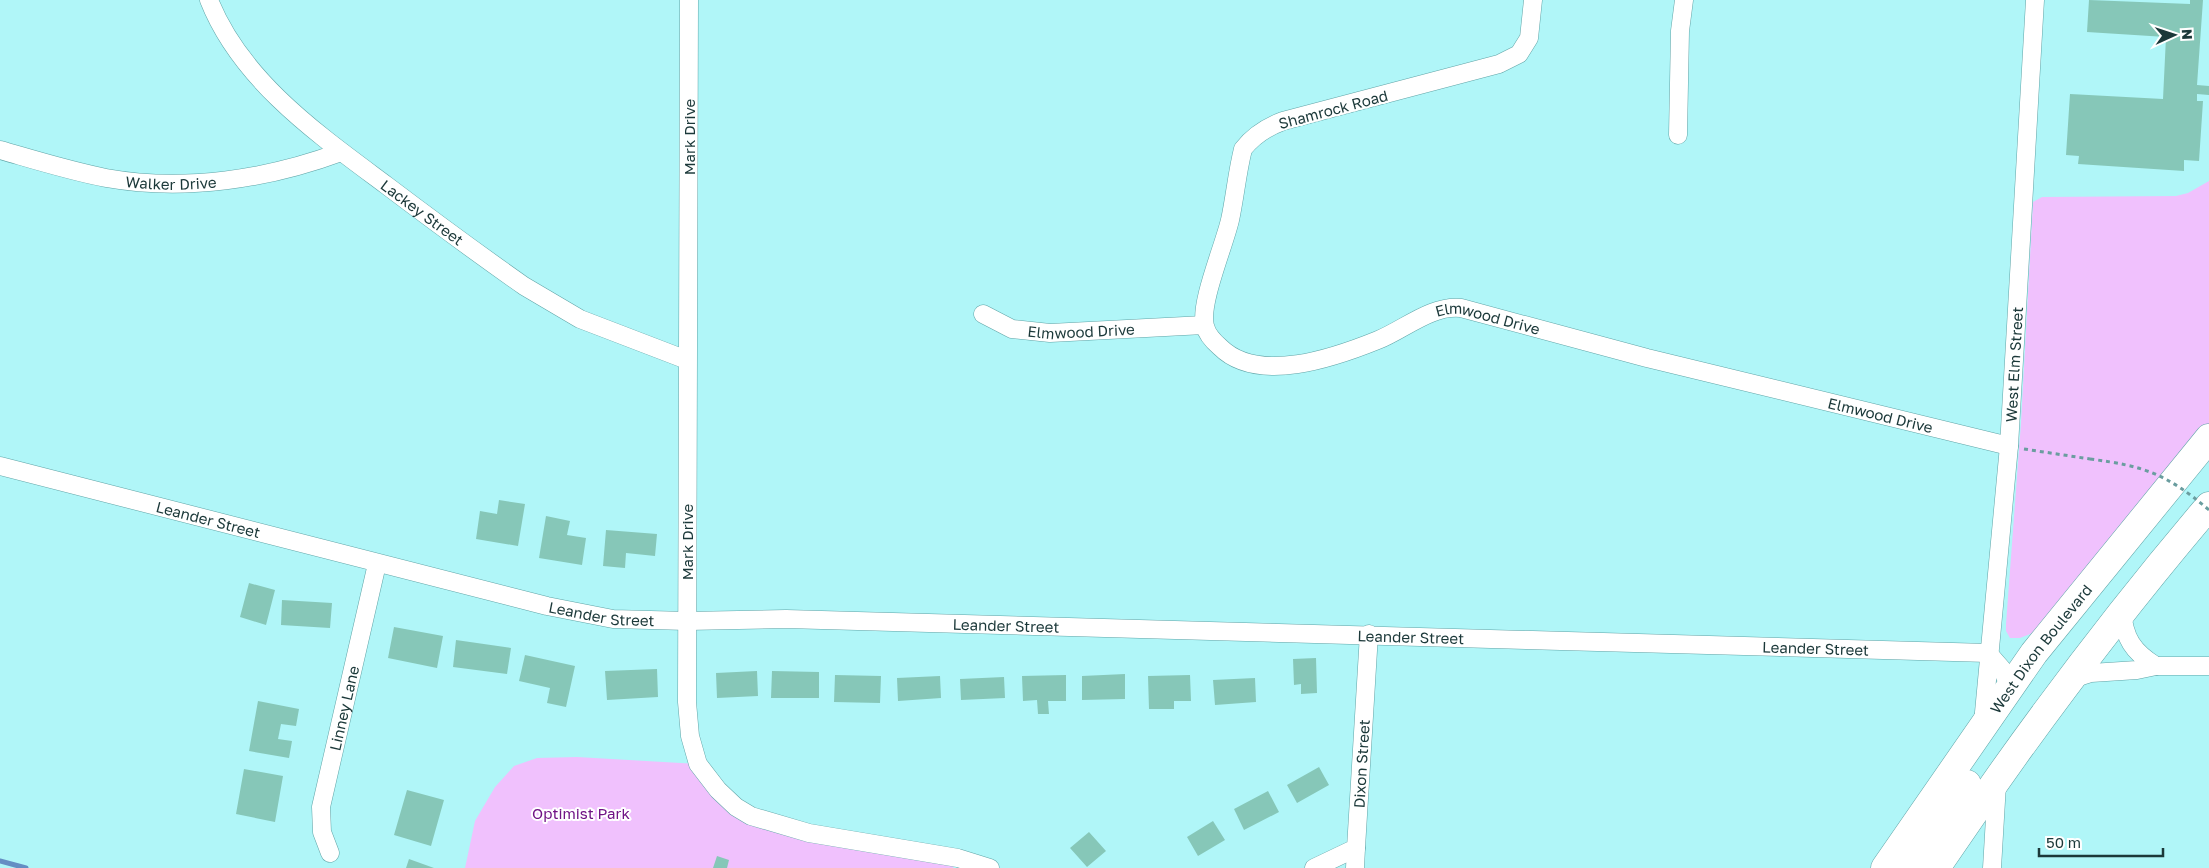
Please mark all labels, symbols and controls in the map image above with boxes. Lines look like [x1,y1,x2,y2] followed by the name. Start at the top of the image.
[2149,10,2199,60] north arrow
[2179,29,2196,40] text: N
[1276,86,1390,132] street label: Shamrock Road
[680,98,698,175] street label: Mark Drive
[125,172,217,193] street label: Walker Drive
[378,176,467,249] street label: Lackey Street
[1433,299,1542,338] street label: Elmwood Drive
[2001,306,2026,423] street label: West Elm Street
[1027,320,1135,342] street label: Elmwood Drive
[1826,393,1935,436] street label: Elmwood Drive
[154,497,262,541] street label: Leander Street
[678,503,696,580] street label: Mark Drive
[1986,581,2095,717] street label: West Dixon Boulevard
[547,598,655,629] street label: Leander Street
[952,615,1060,636] street label: Leander Street
[1357,626,1464,647] street label: Leander Street
[1762,638,1869,659] street label: Leander Street
[325,663,362,752] street label: Linney Lane
[1349,719,1373,809] street label: Dixon Street
[532,804,630,822] park label: Optimist Park
[2039,826,2163,858] scale bar
[2046,833,2081,851] text: 50 m

